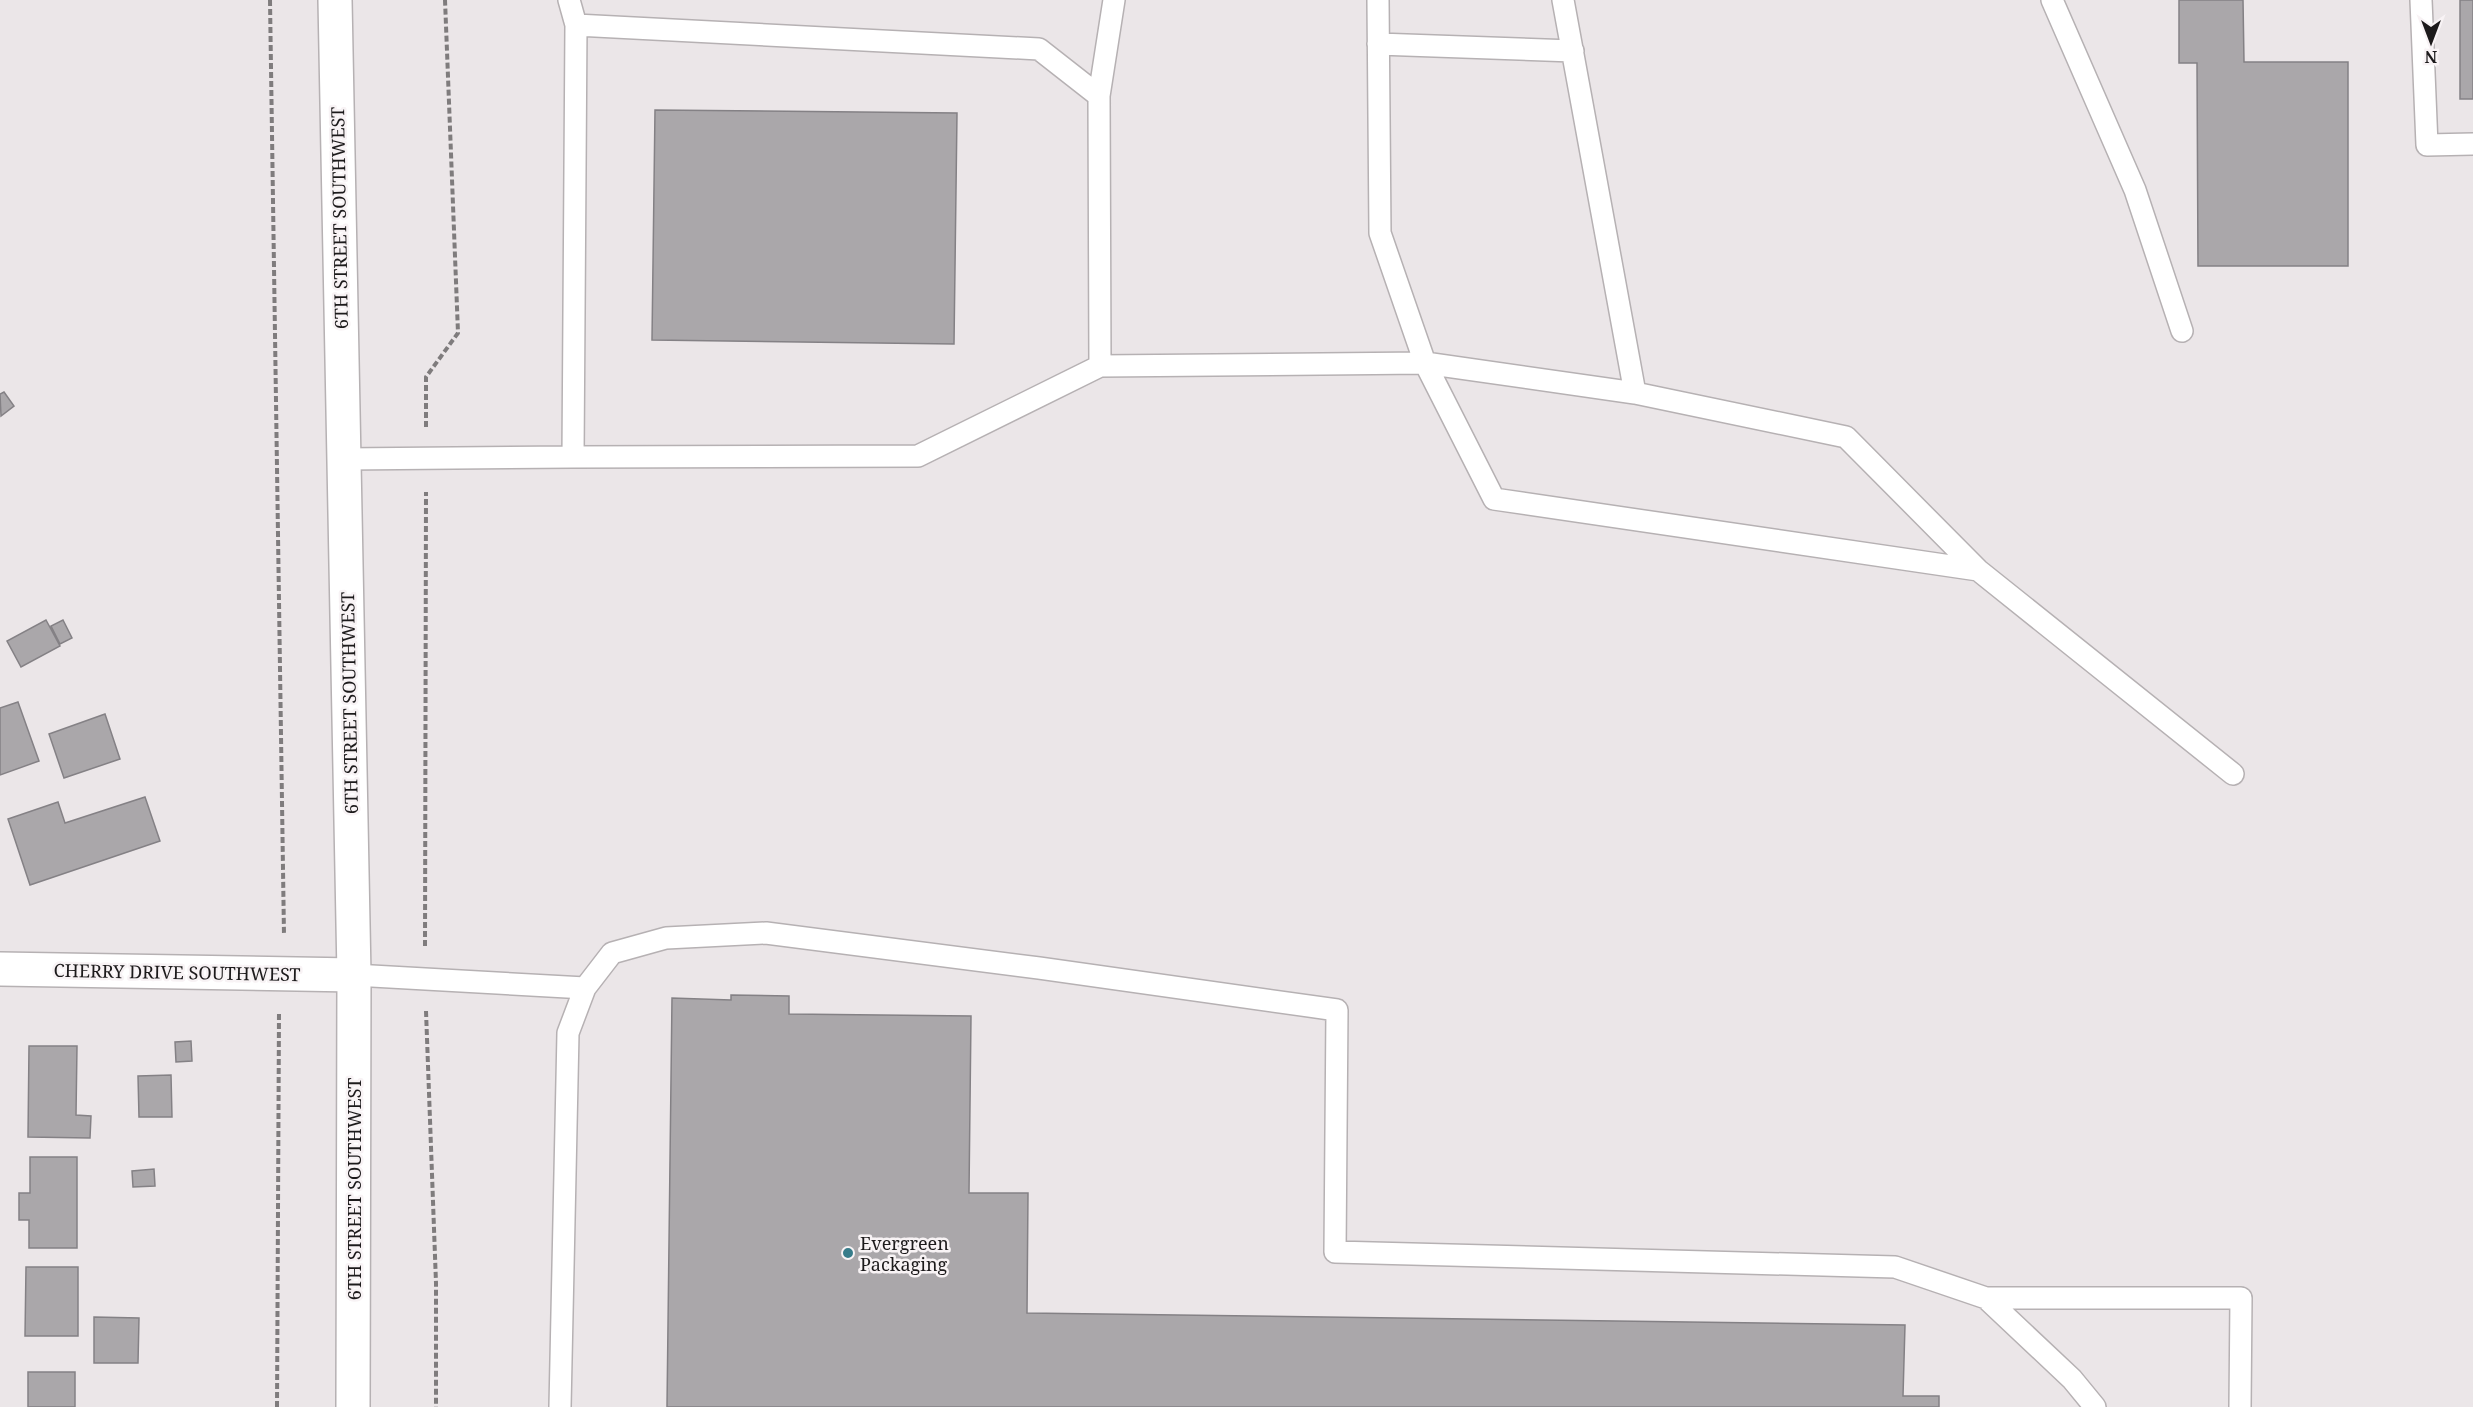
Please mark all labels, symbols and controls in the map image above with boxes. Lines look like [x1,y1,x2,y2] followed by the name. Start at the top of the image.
[2401,12,2461,72] north arrow
[2424,46,2437,68] text: N
[325,107,353,329] street label: 6TH STREET SOUTHWEST
[335,592,363,814] street label: 6TH STREET SOUTHWEST
[53,958,301,986] street label: CHERRY DRIVE SOUTHWEST
[342,1078,366,1300] street label: 6TH STREET SOUTHWEST
[860,1231,949,1276] place label: Evergreen Packaging
[841,1246,855,1260] marker: Evergreen Packaging

